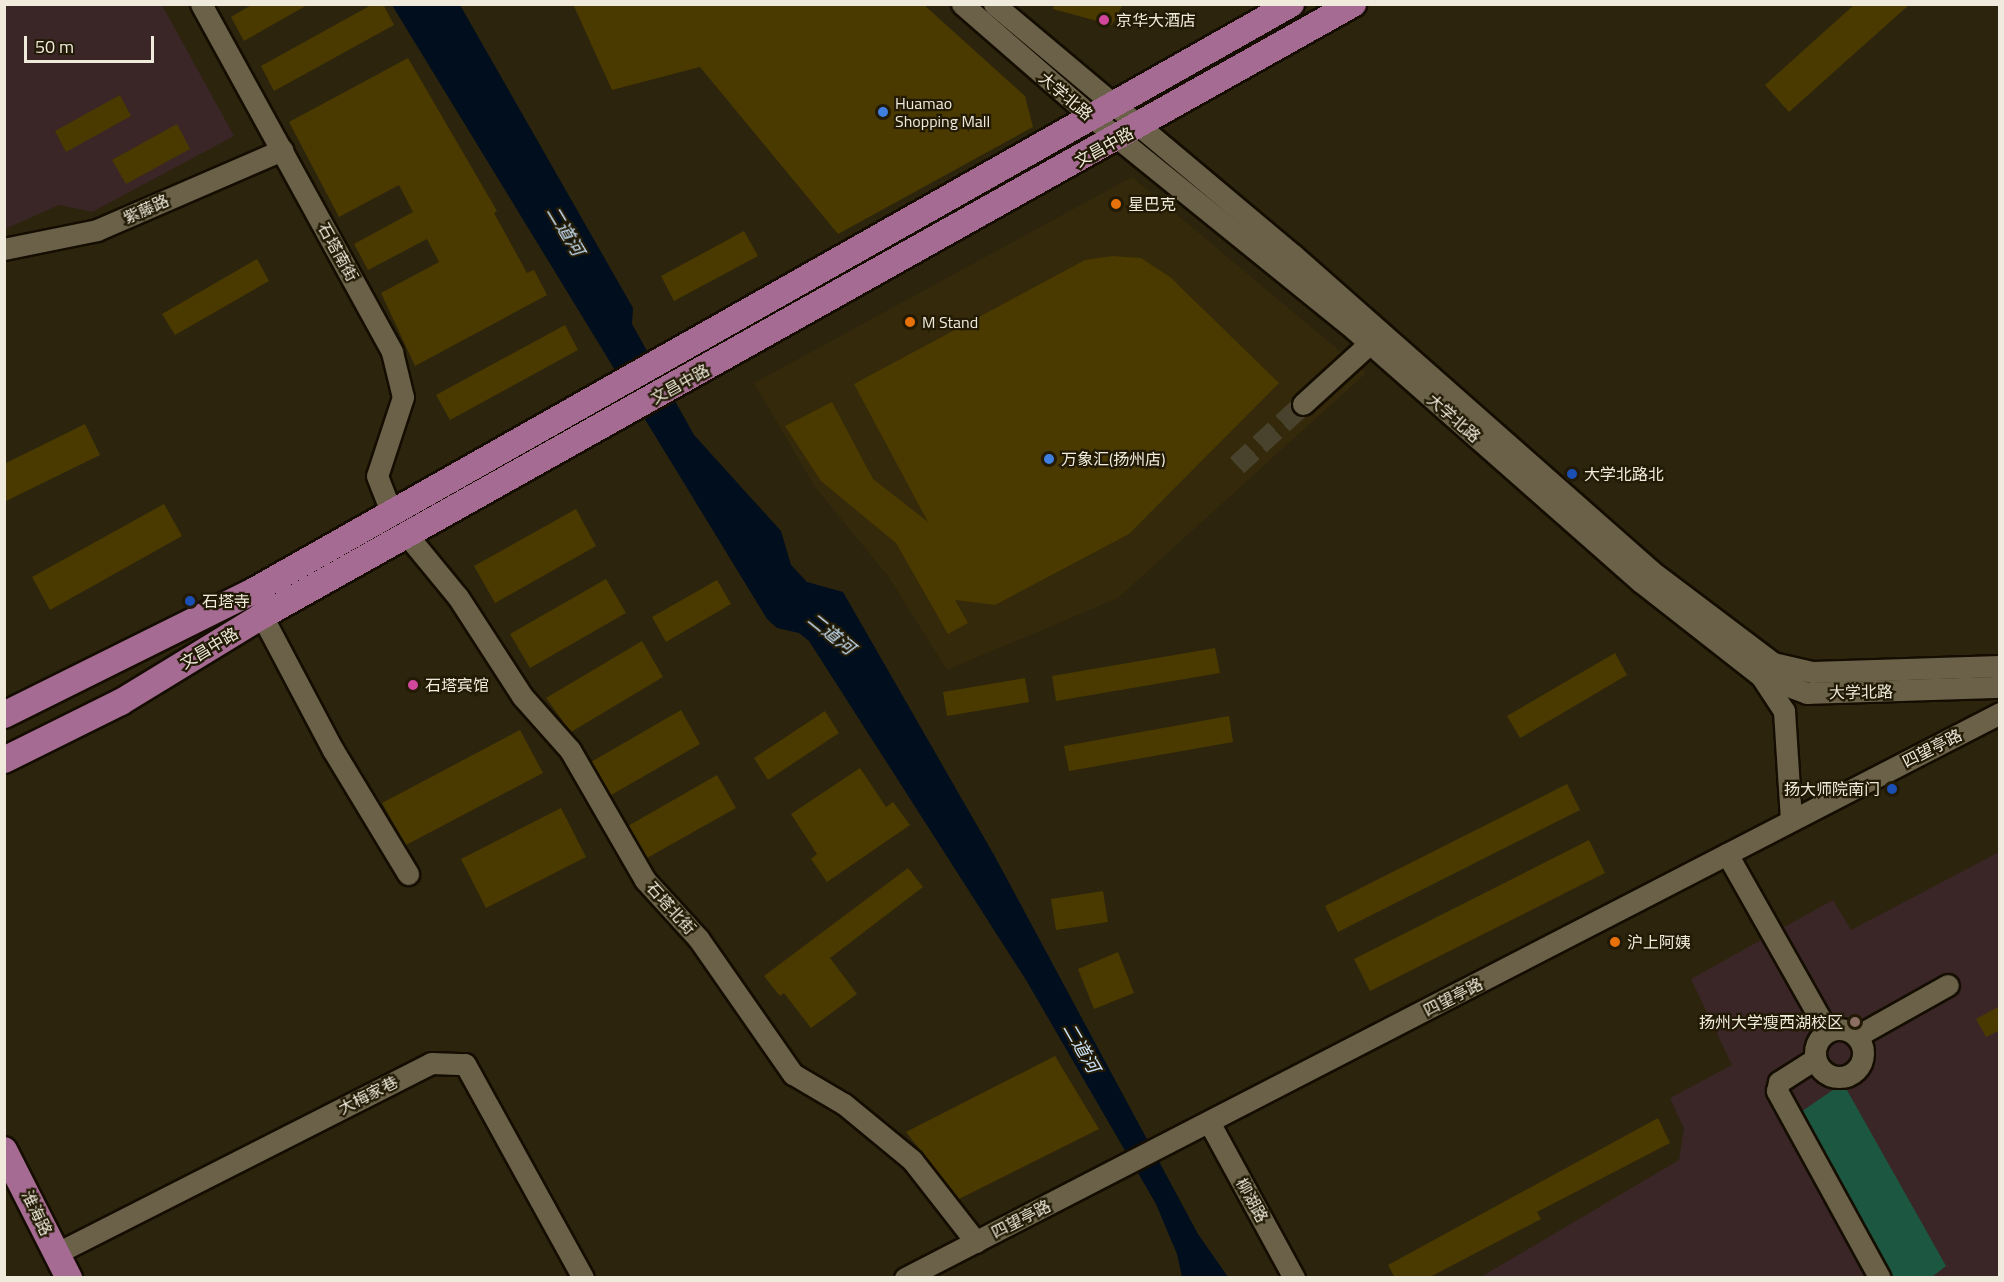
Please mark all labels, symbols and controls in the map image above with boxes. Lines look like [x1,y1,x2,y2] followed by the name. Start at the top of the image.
[1116,10,1196,30] place label: 京华大酒店
[1097,13,1111,27] marker: 京华大酒店
[27,24,158,62] scale bar
[35,33,74,60] text: 50 m
[1035,68,1097,124] street label: 大学北路
[895,93,990,131] place label: Huamao Shopping Mall
[876,105,890,119] marker: Huamao Shopping Mall
[1071,123,1137,171] street label: 文昌中路
[120,190,172,228] street label: 紫藤路
[1128,194,1176,214] place label: 星巴克
[1109,197,1123,211] marker: 星巴克
[542,202,588,260] water label: 二道河
[314,219,362,285] street label: 石塔南街
[922,312,978,332] place label: M Stand
[903,315,917,329] marker: M Stand
[647,360,713,408] street label: 文昌中路
[1424,390,1484,446] street label: 大学北路
[1061,449,1165,469] place label: 万象汇(扬州店)
[1042,452,1056,466] marker: 万象汇(扬州店)
[1584,464,1664,484] place label: 大学北路北
[1565,467,1579,481] marker: 大学北路北
[202,591,250,611] place label: 石塔寺
[183,594,197,608] marker: 石塔寺
[803,609,859,659] water label: 二道河
[177,623,241,673] street label: 文昌中路
[425,675,489,695] place label: 石塔宾馆
[406,678,420,692] marker: 石塔宾馆
[1829,682,1893,702] street label: 大学北路
[1899,725,1965,771] street label: 四望亭路
[1784,779,1880,799] place label: 扬大师院南门
[1885,782,1899,796] marker: 扬大师院南门
[642,878,700,938] street label: 石塔北街
[1627,932,1691,952] place label: 沪上阿姨
[1608,935,1622,949] marker: 沪上阿姨
[1420,974,1486,1020] street label: 四望亭路
[1699,1012,1843,1032] place label: 扬州大学瘦西湖校区
[1848,1015,1862,1029] marker: 扬州大学瘦西湖校区
[1058,1019,1104,1077] water label: 二道河
[335,1072,401,1118] street label: 大梅家巷
[1232,1174,1272,1226] street label: 柳湖路
[18,1187,56,1239] street label: 淮海路
[988,1196,1054,1242] street label: 四望亭路

